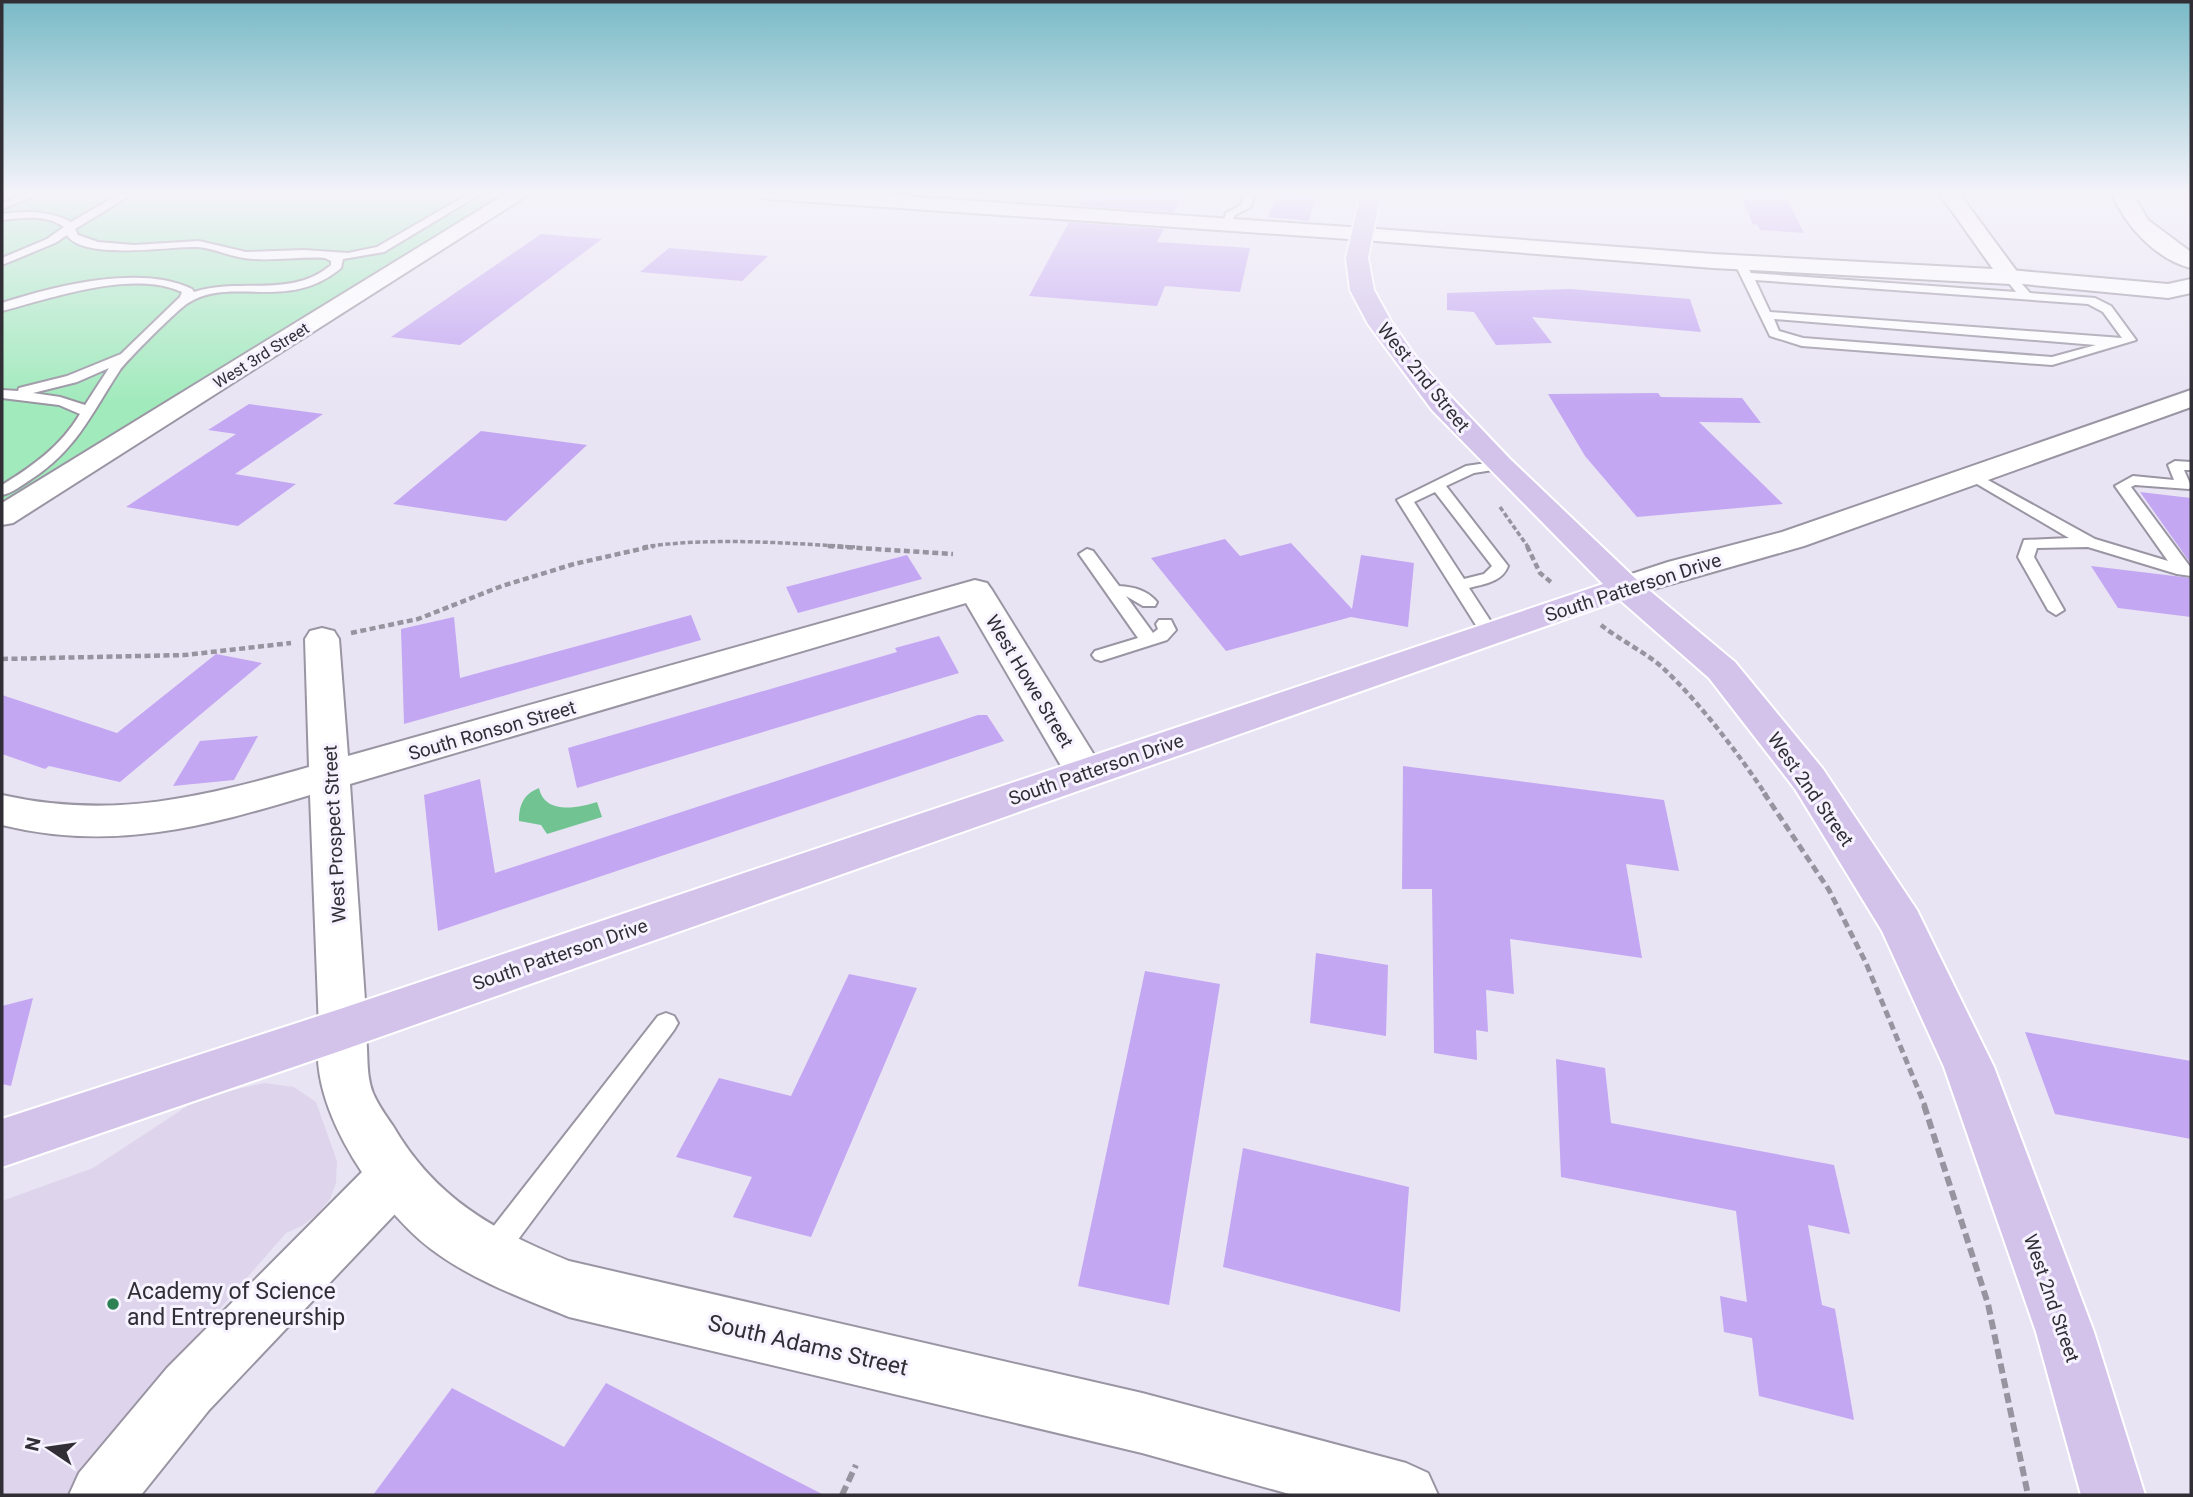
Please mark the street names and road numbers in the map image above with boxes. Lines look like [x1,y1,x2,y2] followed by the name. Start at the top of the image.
[210,318,313,392] street label: West 3rd Street
[1372,318,1475,437] street label: West 2nd Street
[1542,548,1724,627] street label: South Patterson Drive
[981,611,1078,752] street label: West Howe Street
[406,696,578,765] street label: South Ronson Street
[1763,728,1858,851] street label: West 2nd Street
[1006,729,1187,810] street label: South Patterson Drive
[318,744,351,923] street label: West Prospect Street
[470,914,651,995] street label: South Patterson Drive
[2019,1231,2084,1365] street label: West 2nd Street
[705,1309,910,1382] street label: South Adams Street

